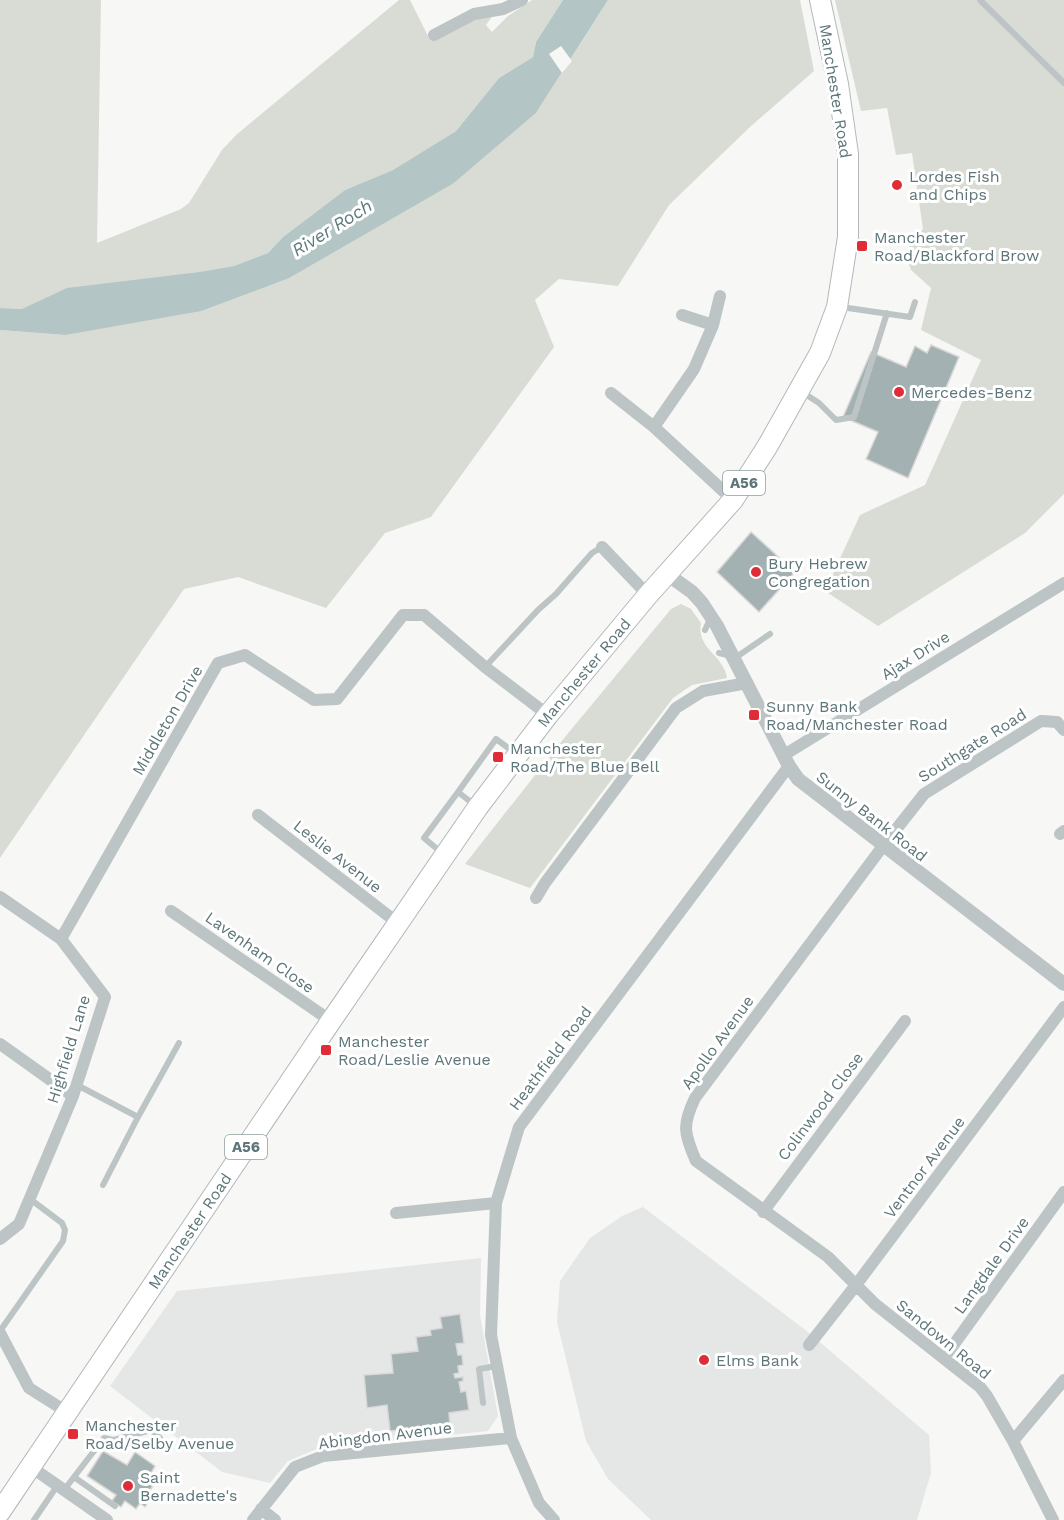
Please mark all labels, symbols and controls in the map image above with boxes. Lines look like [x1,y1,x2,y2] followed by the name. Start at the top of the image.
[816,23,856,160] street label: Manchester Road
[909,167,1000,204] place label: Lordes Fish and Chips
[890,178,904,192] marker: Lordes Fish and Chips
[288,195,376,260] water label: River Roch
[874,228,1039,265] place label: Manchester Road/Blackford Brow
[855,239,869,253] marker: Manchester Road/Blackford Brow
[911,383,1032,402] place label: Mercedes-Benz
[892,385,906,399] marker: Mercedes-Benz
[723,471,765,495] road number: A56
[768,554,870,591] place label: Bury Hebrew Congregation
[749,565,763,579] marker: Bury Hebrew Congregation
[533,614,635,731] street label: Manchester Road
[877,627,953,684] street label: Ajax Drive
[128,662,206,778] street label: Middleton Drive
[766,697,948,734] place label: Sunny Bank Road/Manchester Road
[915,705,1030,786] street label: Southgate Road
[747,708,761,722] marker: Sunny Bank Road/Manchester Road
[510,739,659,776] place label: Manchester Road/The Blue Bell
[491,750,505,764] marker: Manchester Road/The Blue Bell
[812,767,931,866] street label: Sunny Bank Road
[290,816,386,897] street label: Leslie Avenue
[202,908,318,997] street label: Lavenham Close
[677,992,758,1093] street label: Apollo Avenue
[43,993,94,1106] street label: Highfield Lane
[505,1003,596,1114] street label: Heathfield Road
[338,1032,491,1069] place label: Manchester Road/Leslie Avenue
[319,1043,333,1057] marker: Manchester Road/Leslie Avenue
[774,1048,867,1164] street label: Colinwood Close
[880,1113,969,1222] street label: Ventnor Avenue
[225,1135,267,1159] road number: A56
[144,1170,236,1293] street label: Manchester Road
[950,1213,1033,1318] street label: Langdale Drive
[893,1295,995,1383] street label: Sandown Road
[716,1351,799,1370] place label: Elms Bank
[697,1353,711,1367] marker: Elms Bank
[85,1416,234,1453] place label: Manchester Road/Selby Avenue
[317,1418,453,1453] street label: Abingdon Avenue
[66,1427,80,1441] marker: Manchester Road/Selby Avenue
[140,1468,238,1505] place label: Saint Bernadette's
[121,1479,135,1493] marker: Saint Bernadette's

